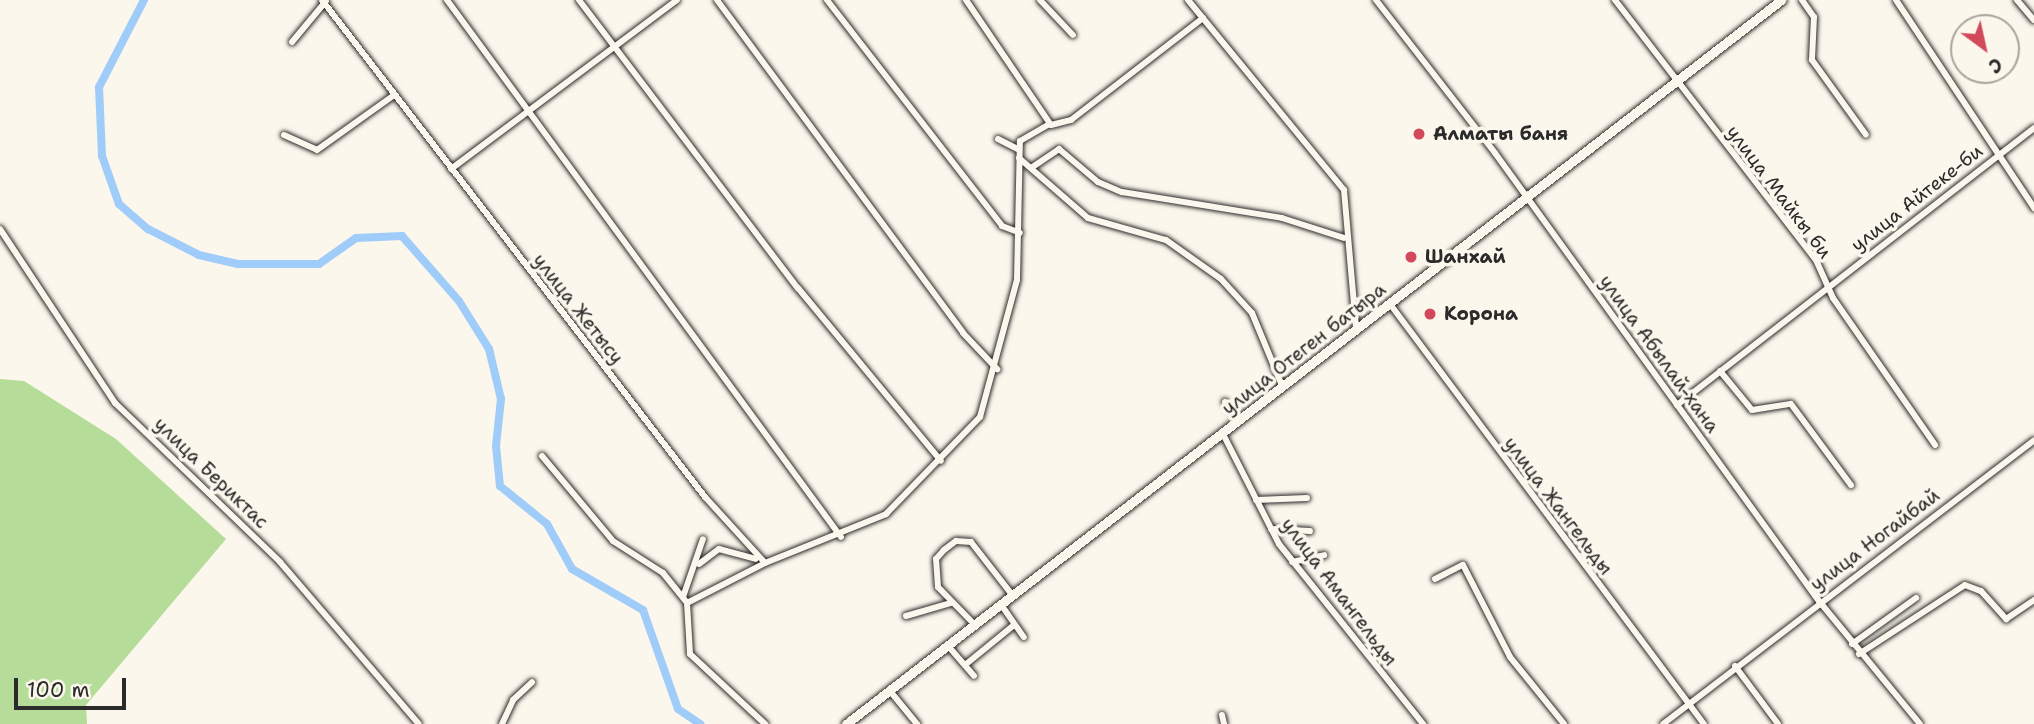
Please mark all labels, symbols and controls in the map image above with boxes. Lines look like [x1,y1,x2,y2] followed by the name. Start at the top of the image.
[1950,14,2020,84] north arrow
[1984,52,2007,79] text: С
[1722,121,1836,263] street label: улица Майкы би
[1433,123,1568,145] place label: Алматы баня
[1411,126,1427,142] marker: Алматы баня
[1847,140,1987,256] street label: улица Айтеке-би
[1425,246,1506,268] place label: Шанхай
[528,249,628,369] street label: улица Жетысу
[1403,249,1419,265] marker: Шанхай
[1594,271,1724,437] street label: улица Абылай-хана
[1218,278,1390,420] street label: улица Отеген батыра
[1444,303,1518,325] place label: Корона
[1422,306,1438,322] marker: Корона
[149,413,273,533] street label: улица Бериктас
[1499,433,1617,579] street label: улица Жангельды
[1806,484,1944,596] street label: улица Ногайбай
[1276,514,1402,670] street label: улица Амангельды
[18,664,130,708] scale bar
[27,676,90,704] text: 100 m

